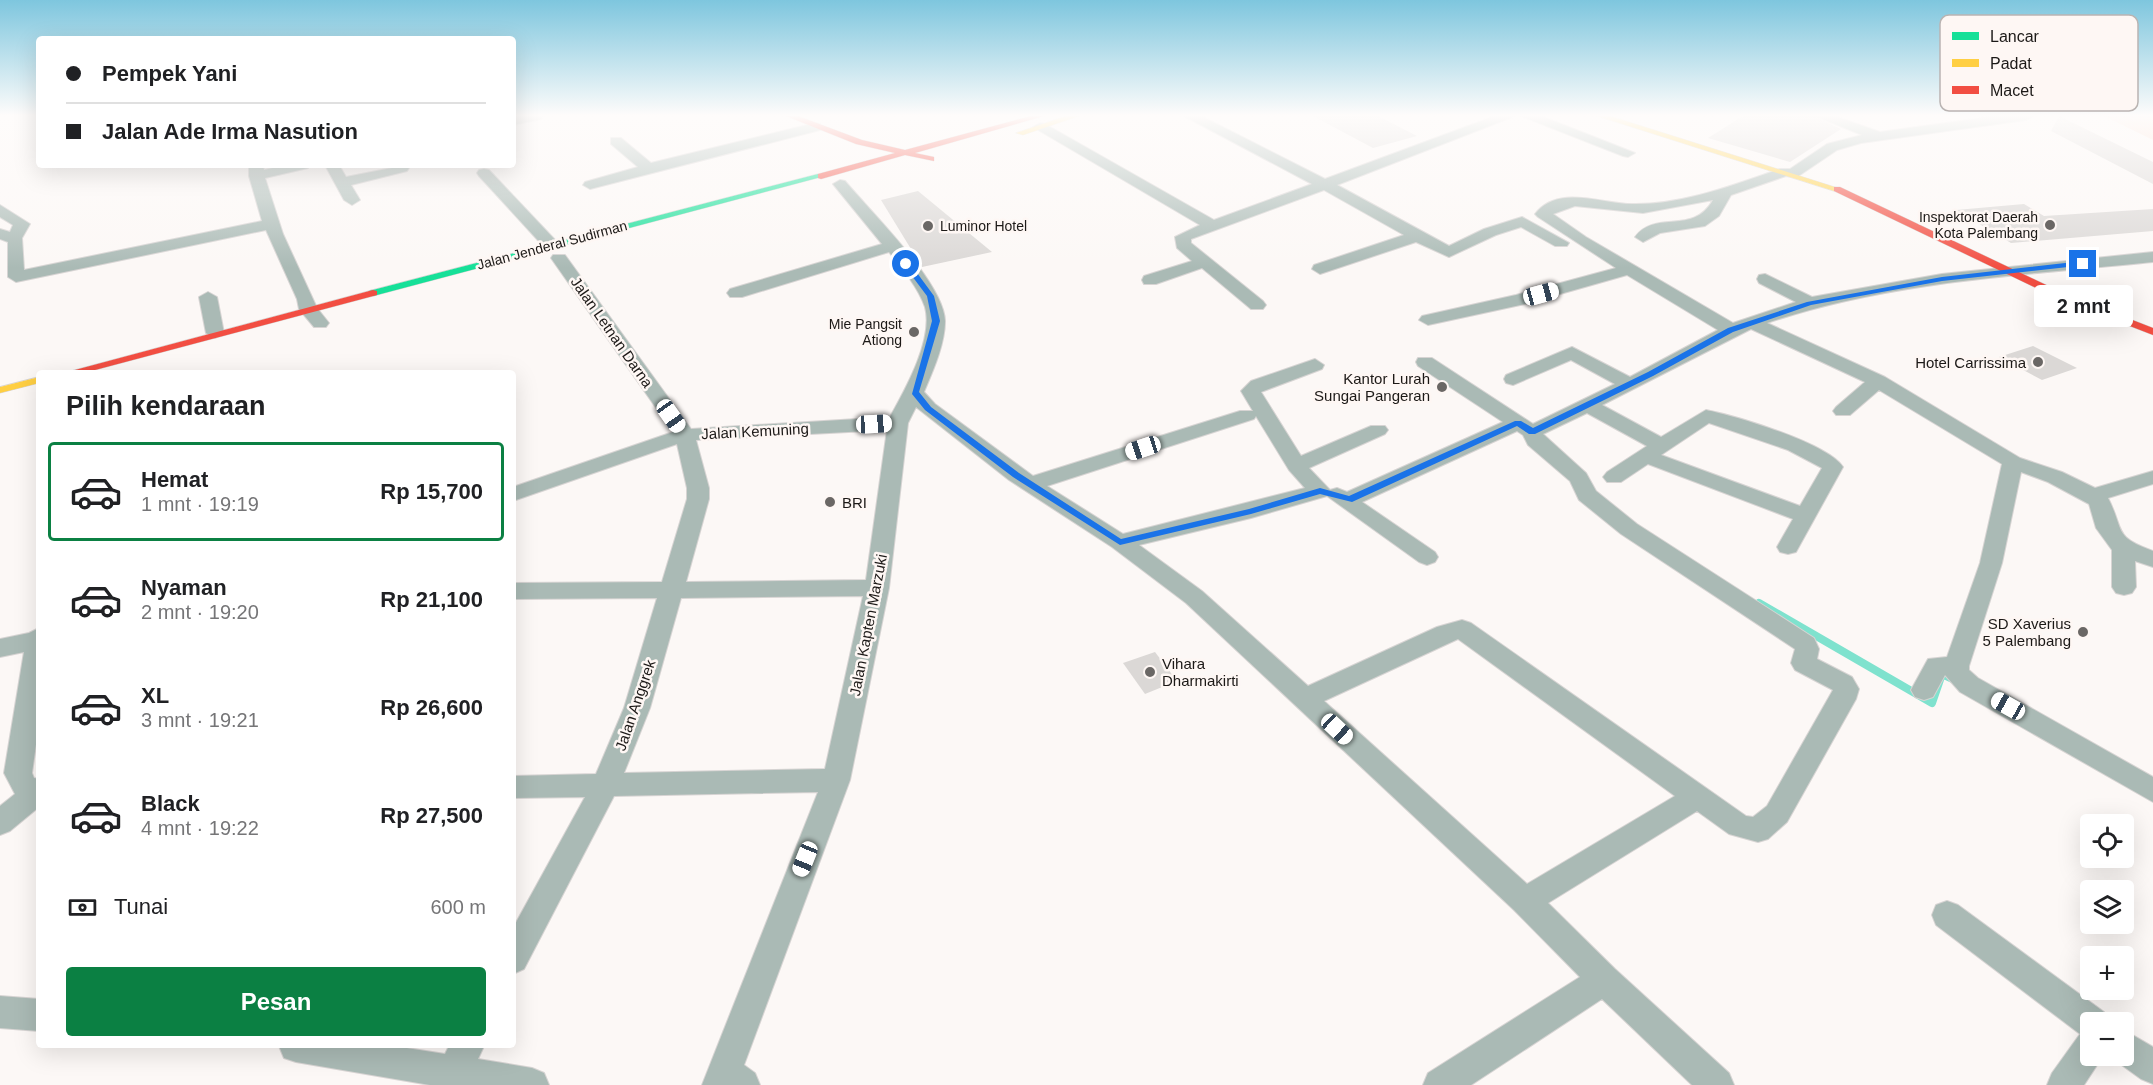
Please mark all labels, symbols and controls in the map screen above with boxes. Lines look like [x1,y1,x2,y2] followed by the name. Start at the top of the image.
[1940,15,2138,111] legend
[1990,28,2040,45] text: Lancar
[1990,55,2032,72] text: Padat
[102,61,237,86] text: Pempek Yani
[1990,82,2034,99] text: Macet
[102,119,358,144] text: Jalan Ade Irma Nasution
[1919,209,2038,241] place label: Inspektorat Daerah Kota Palembang
[475,217,629,273] street label: Jalan Jenderal Sudirman
[940,218,1027,234] place label: Luminor Hotel
[2043,218,2057,232] marker: Inspektorat Daerah Kota Palembang
[921,219,935,233] marker: Luminor Hotel
[892,250,919,277] route start
[2069,250,2096,277] route end
[567,273,657,391] street label: Jalan Letnan Darna
[1521,281,1561,307] car
[2034,285,2132,327] callout: 2 mnt
[2057,295,2110,317] text: 2 mnt
[829,316,902,348] place label: Mie Pangsit Ationg
[907,325,921,339] marker: Mie Pangsit Ationg
[1915,354,2027,371] place label: Hotel Carrissima
[2031,355,2045,369] marker: Hotel Carrissima
[1314,370,1430,404] place label: Kantor Lurah Sungai Pangeran
[1435,380,1449,394] marker: Kantor Lurah Sungai Pangeran
[66,391,266,421] text: Pilih kendaraan
[653,396,689,436] car
[856,414,892,434] car
[701,420,809,442] street label: Jalan Kemuning
[1123,434,1163,462] car
[69,465,123,519] icon: car
[141,467,208,492] text: Hemat
[380,479,483,504] text: Rp 15,700
[141,493,259,515] text: 1 mnt · 19:19
[842,494,867,511] place label: BRI
[823,495,837,509] marker: BRI
[846,553,890,697] street label: Jalan Kapten Marzuki
[69,573,123,627] icon: car
[141,575,227,600] text: Nyaman
[380,587,483,612] text: Rp 21,100
[141,601,259,623] text: 2 mnt · 19:20
[1983,615,2071,649] place label: SD Xaverius 5 Palembang
[2076,625,2090,639] marker: SD Xaverius 5 Palembang
[1162,655,1239,689] place label: Vihara Dharmakirti
[611,657,659,753] street label: Jalan Anggrek
[1143,665,1157,679] marker: Vihara Dharmakirti
[69,681,123,735] icon: car
[141,683,169,708] text: XL
[1988,689,2028,723] car
[380,695,483,720] text: Rp 26,600
[141,709,259,731] text: 3 mnt · 19:21
[1318,710,1356,748] car
[69,789,123,843] icon: car
[141,791,200,816] text: Black
[380,803,483,828] text: Rp 27,500
[2080,814,2134,1066] map controls
[2080,814,2134,868] button: locate
[141,817,259,839] text: 4 mnt · 19:22
[790,839,820,879] car
[2080,880,2134,934] button: layers
[66,891,99,924] icon: cash
[114,894,168,919] text: Tunai
[430,896,486,918] text: 600 m
[2080,946,2134,1000] button: +
[66,967,486,1036] button: Pesan
[2080,1012,2134,1066] button: −

